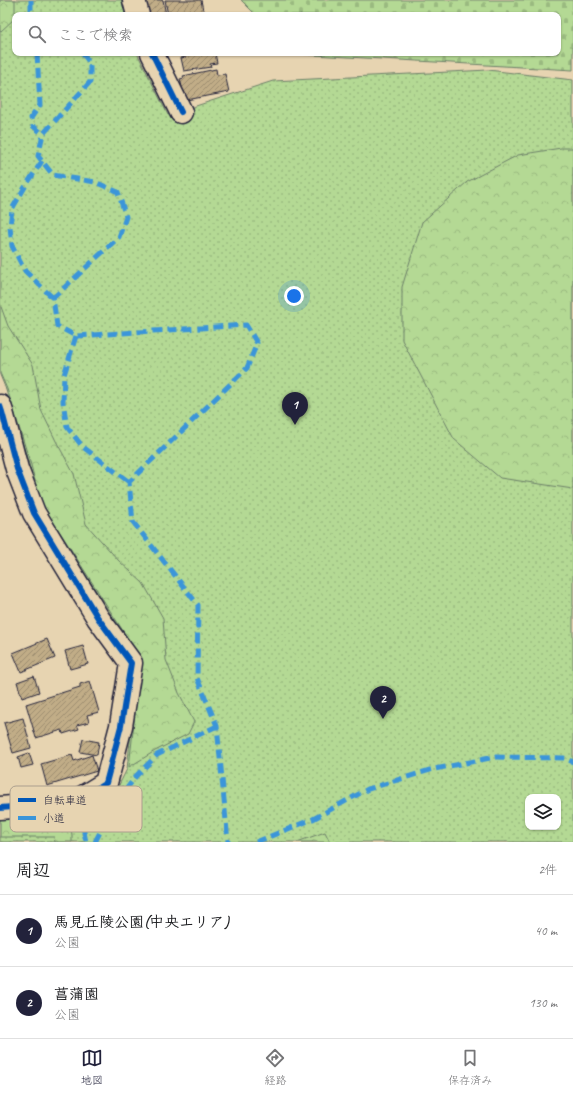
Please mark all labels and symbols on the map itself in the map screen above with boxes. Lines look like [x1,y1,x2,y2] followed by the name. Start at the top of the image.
[284,286,304,306] your location
[282,392,308,425] pin: 1
[370,686,396,719] pin: 2
[10,786,142,832] legend
[43,793,87,807] text: 自転車道
[43,811,65,825] text: 小道

